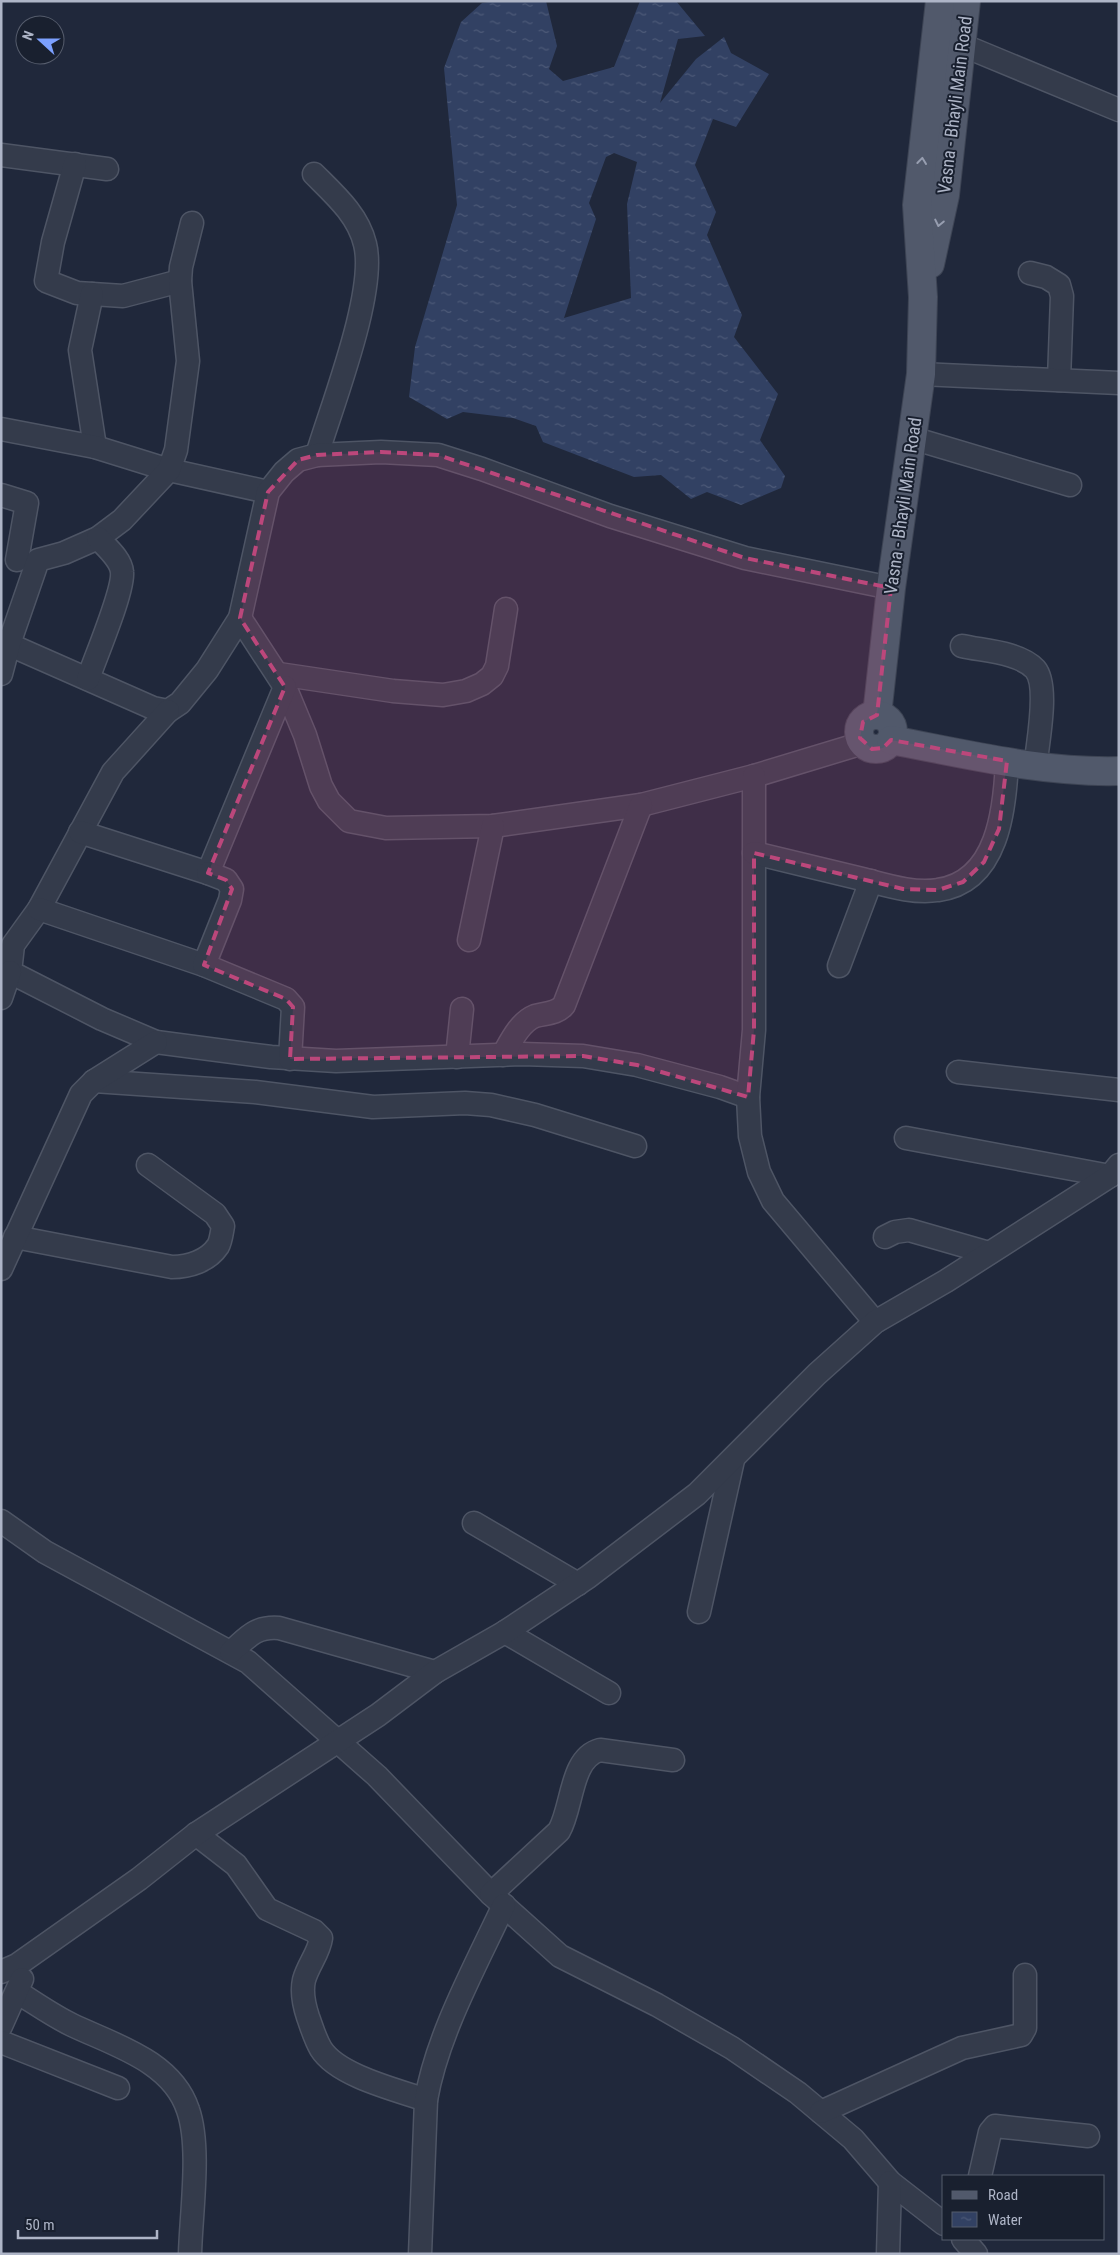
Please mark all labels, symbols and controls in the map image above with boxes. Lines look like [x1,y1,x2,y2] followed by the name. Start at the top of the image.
[15,15,65,65] north arrow
[933,15,976,195] street label: Vasna - Bhayli Main Road
[19,28,37,42] text: N
[916,157,927,165] one-way arrow
[934,219,945,228] one-way arrow
[880,416,925,596] street label: Vasna - Bhayli Main Road
[942,2175,1105,2240] legend
[988,2186,1018,2204] text: Road
[18,2208,156,2240] scale bar
[988,2211,1023,2229] text: Water
[25,2216,55,2234] text: 50 m

